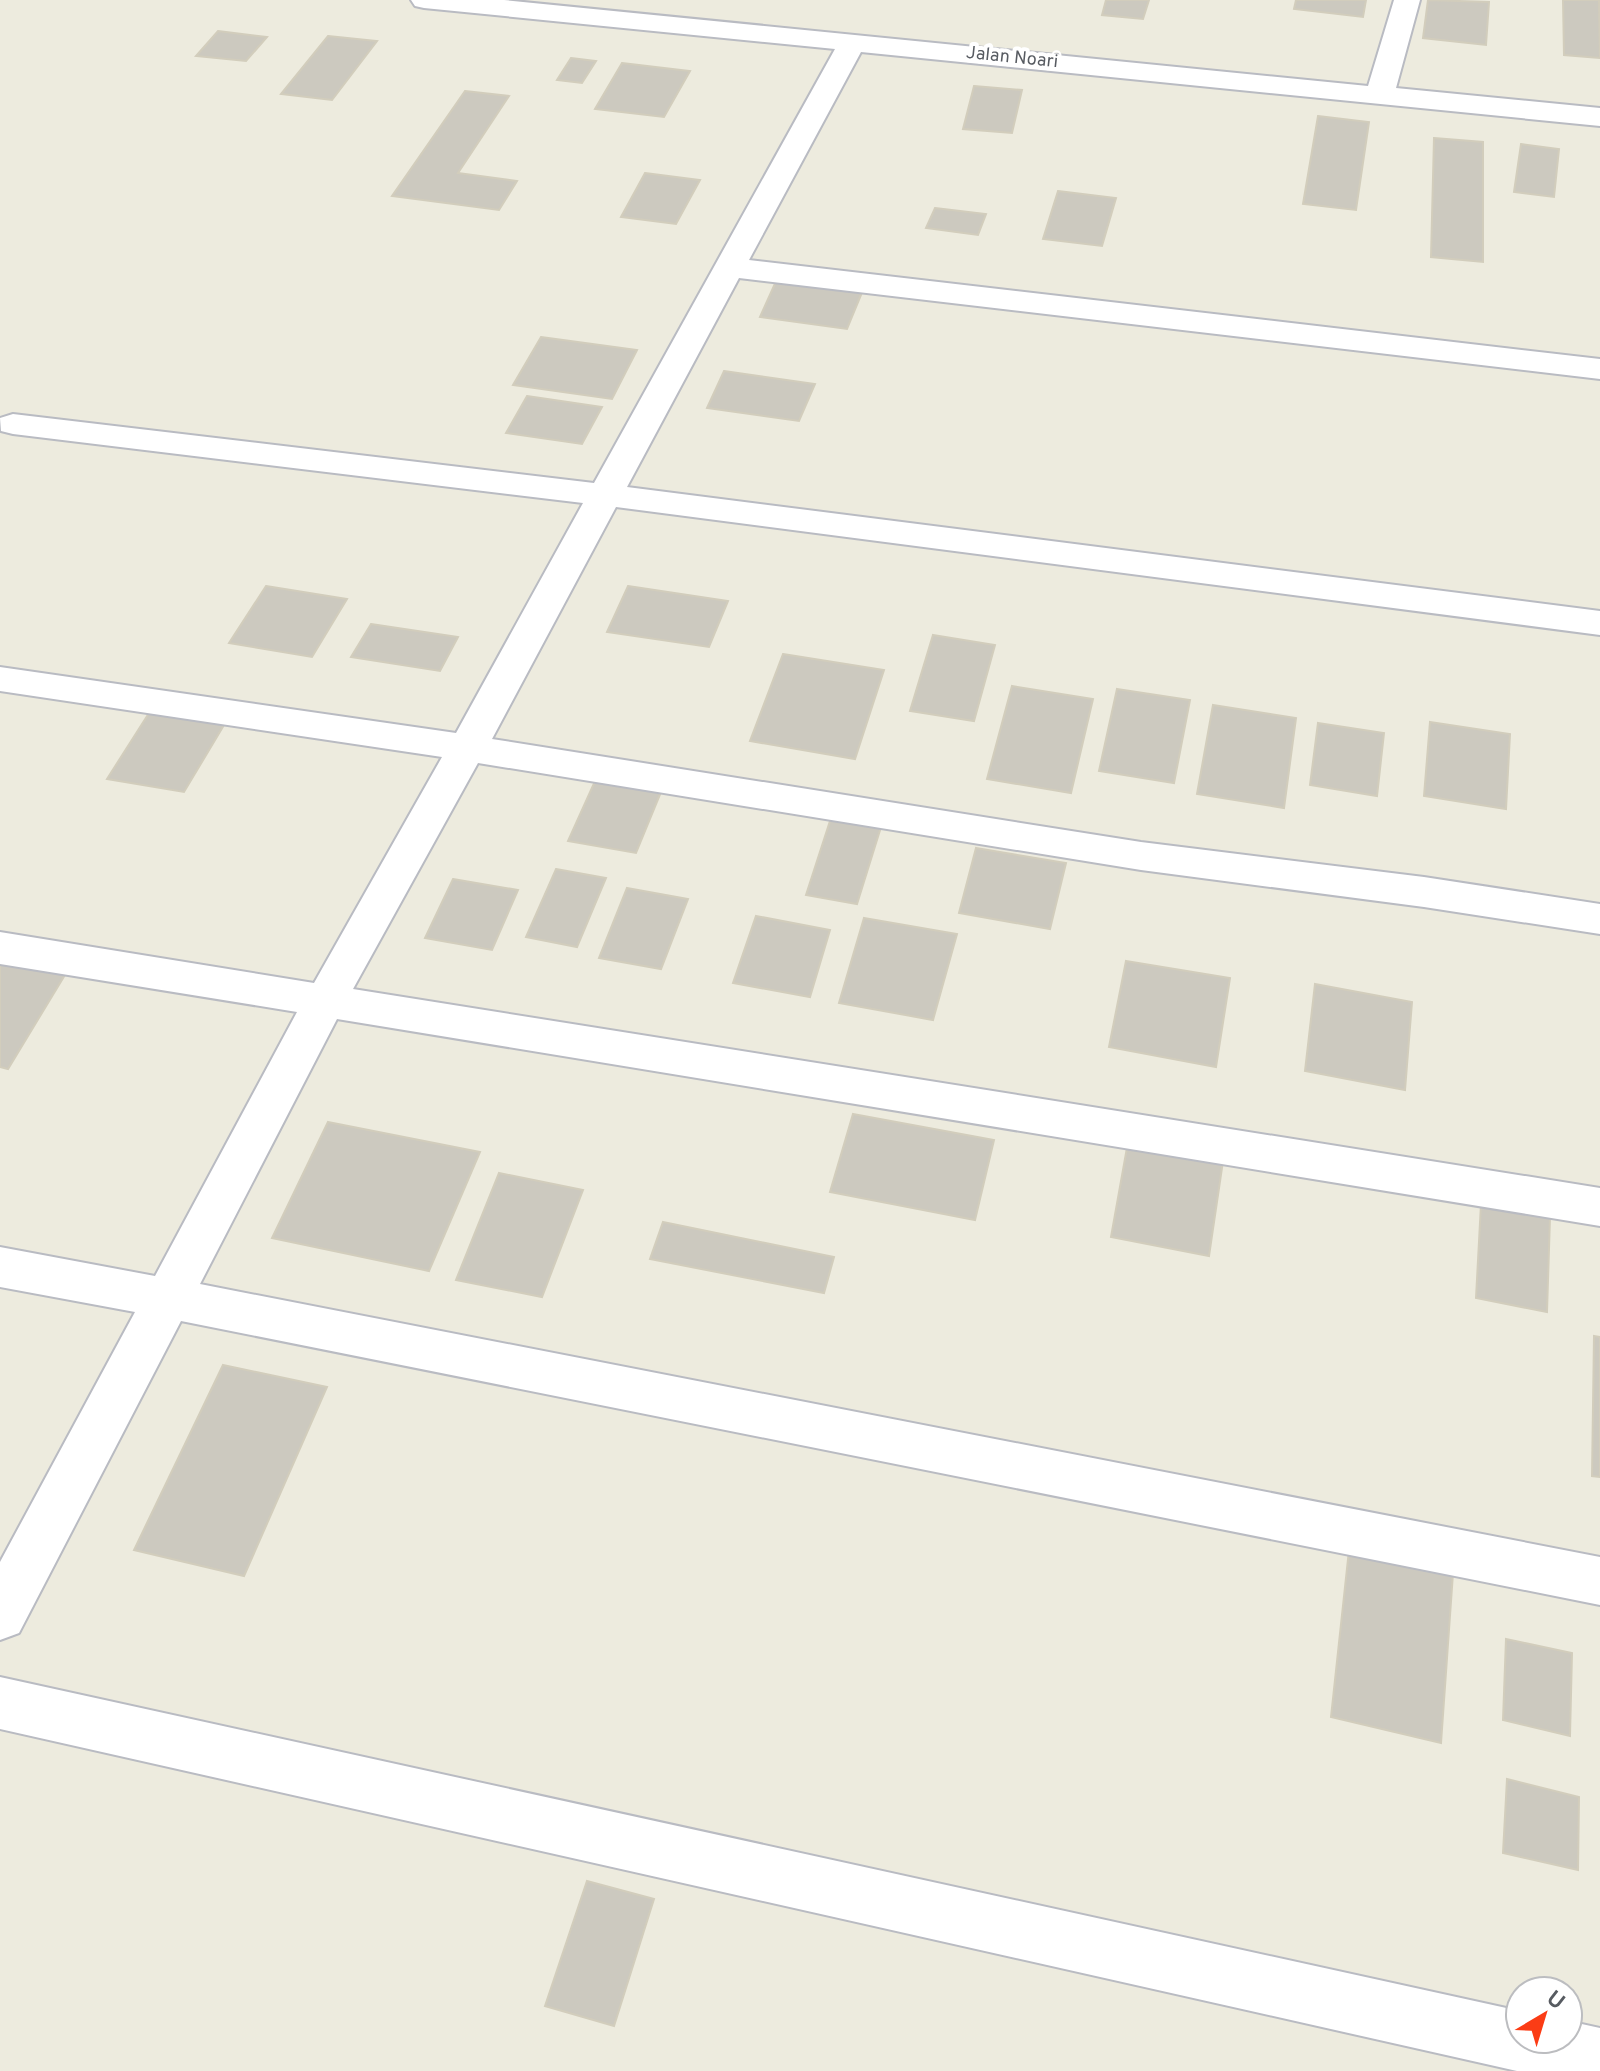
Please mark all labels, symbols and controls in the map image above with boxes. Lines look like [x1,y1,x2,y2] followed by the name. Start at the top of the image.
[965,42,1059,74] street label: Jalan Noari
[1504,1975,1584,2055] north arrow
[1540,1986,1569,2017] text: U

